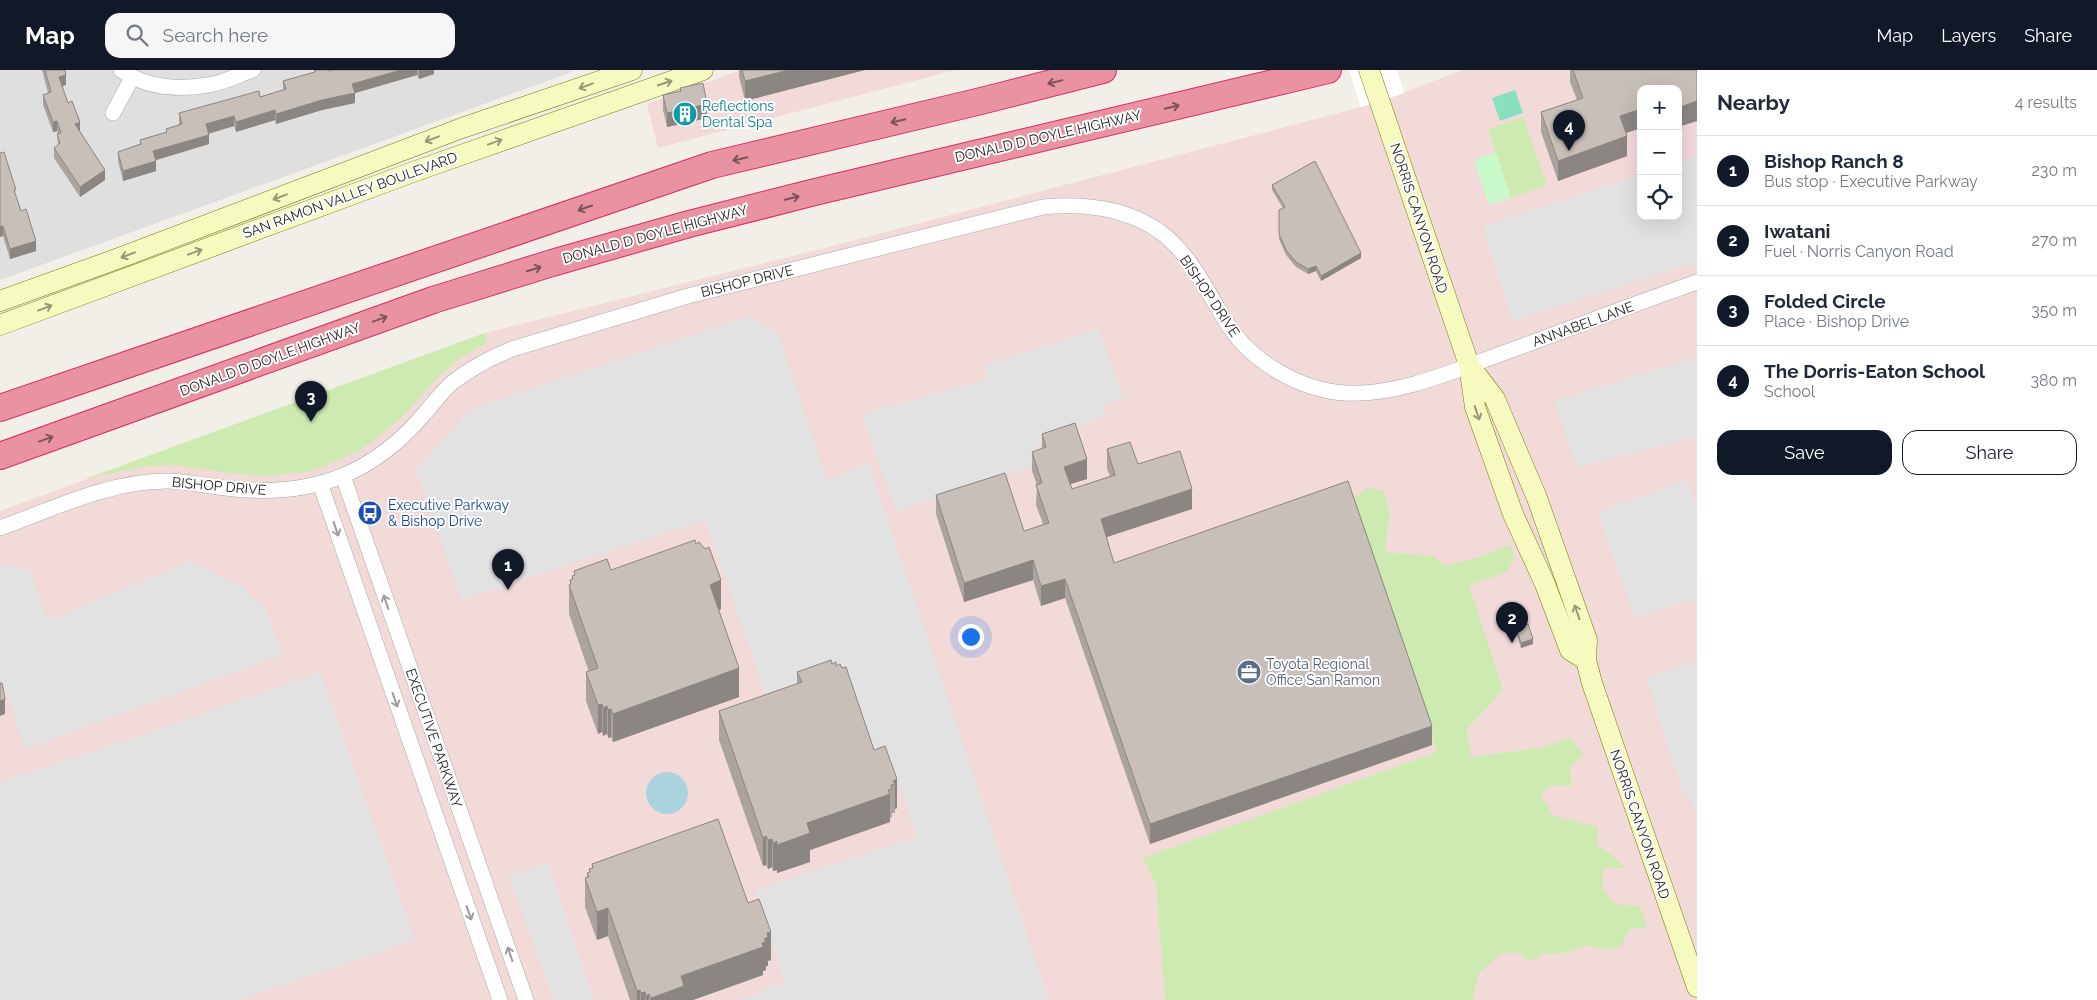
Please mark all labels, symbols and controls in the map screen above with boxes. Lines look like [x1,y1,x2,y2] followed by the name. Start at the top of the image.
[105,13,455,58] search box
[25,21,75,50] text: Map
[123,21,151,49] icon: search
[163,24,268,46] text: Search here
[1877,25,1913,46] text: Map
[1941,25,1996,46] text: Layers
[2024,25,2072,46] text: Share
[656,77,672,87] one-way arrow
[1048,78,1064,87] one-way arrow
[578,82,594,92] one-way arrow
[1637,85,1682,220] map controls
[1637,85,1682,130] button: +
[1717,90,1790,115] text: Nearby
[2015,93,2077,112] text: 4 results
[702,98,774,130] place label: Reflections Dental Spa
[672,101,698,127] building icon: Reflections Dental Spa
[1163,102,1179,111] one-way arrow
[953,107,1143,165] street label: DONALD D DOYLE HIGHWAY
[1553,110,1585,151] pin: 4
[890,117,906,126] one-way arrow
[1637,130,1682,175] button: −
[425,135,440,144] one-way arrow
[487,137,502,146] one-way arrow
[1387,141,1451,295] street label: NORRIS CANYON ROAD
[241,149,459,241] street label: SAN RAMON VALLEY BOULEVARD
[1764,150,1904,172] text: Bishop Ranch 8
[732,155,748,164] one-way arrow
[1729,161,1737,180] text: 1
[2032,161,2077,180] text: 230 m
[1764,172,1978,191] text: Bus stop · Executive Parkway
[1637,175,1682,220] button: locate
[273,192,288,202] one-way arrow
[784,192,800,202] one-way arrow
[561,202,749,266] street label: DONALD D DOYLE HIGHWAY
[577,204,593,214] one-way arrow
[1764,220,1830,242] text: Iwatani
[1728,231,1738,250] text: 2
[2032,231,2077,250] text: 270 m
[1764,242,1954,261] text: Fuel · Norris Canyon Road
[186,247,202,256] one-way arrow
[121,251,136,260] one-way arrow
[1177,252,1243,340] street label: BISHOP DRIVE
[699,262,795,300] street label: BISHOP DRIVE
[526,263,542,273] one-way arrow
[1764,290,1886,312] text: Folded Circle
[1530,298,1636,350] street label: ANNABEL LANE
[1729,301,1737,320] text: 3
[2031,301,2077,320] text: 350 m
[37,303,53,312] one-way arrow
[1764,312,1909,331] text: Place · Bishop Drive
[372,314,387,323] one-way arrow
[178,319,362,399] street label: DONALD D DOYLE HIGHWAY
[1764,360,1985,382] text: The Dorris-Eaton School
[1728,371,1738,390] text: 4
[2030,371,2077,390] text: 380 m
[295,381,327,422] pin: 3
[1764,382,1815,401] text: School
[1473,405,1482,421] one-way arrow
[1717,430,1892,475] button: Save
[1902,430,2077,475] button: Share
[38,434,53,443] one-way arrow
[171,474,267,498] street label: BISHOP DRIVE
[388,497,509,529] place label: Executive Parkway & Bishop Drive
[357,500,383,526] bus stop icon: Executive Parkway & Bishop Drive
[332,521,341,536] one-way arrow
[492,549,524,590] pin: 1
[381,594,390,610] one-way arrow
[1496,602,1528,643] pin: 2
[1572,605,1581,621] one-way arrow
[958,624,984,650] your location
[1266,656,1380,688] place label: Toyota Regional Office San Ramon
[1236,659,1262,685] office icon: Toyota Regional Office San Ramon
[403,666,465,810] street label: EXECUTIVE PARKWAY
[391,692,400,707] one-way arrow
[1607,747,1673,901] street label: NORRIS CANYON ROAD
[465,905,475,921] one-way arrow
[505,947,514,962] one-way arrow

